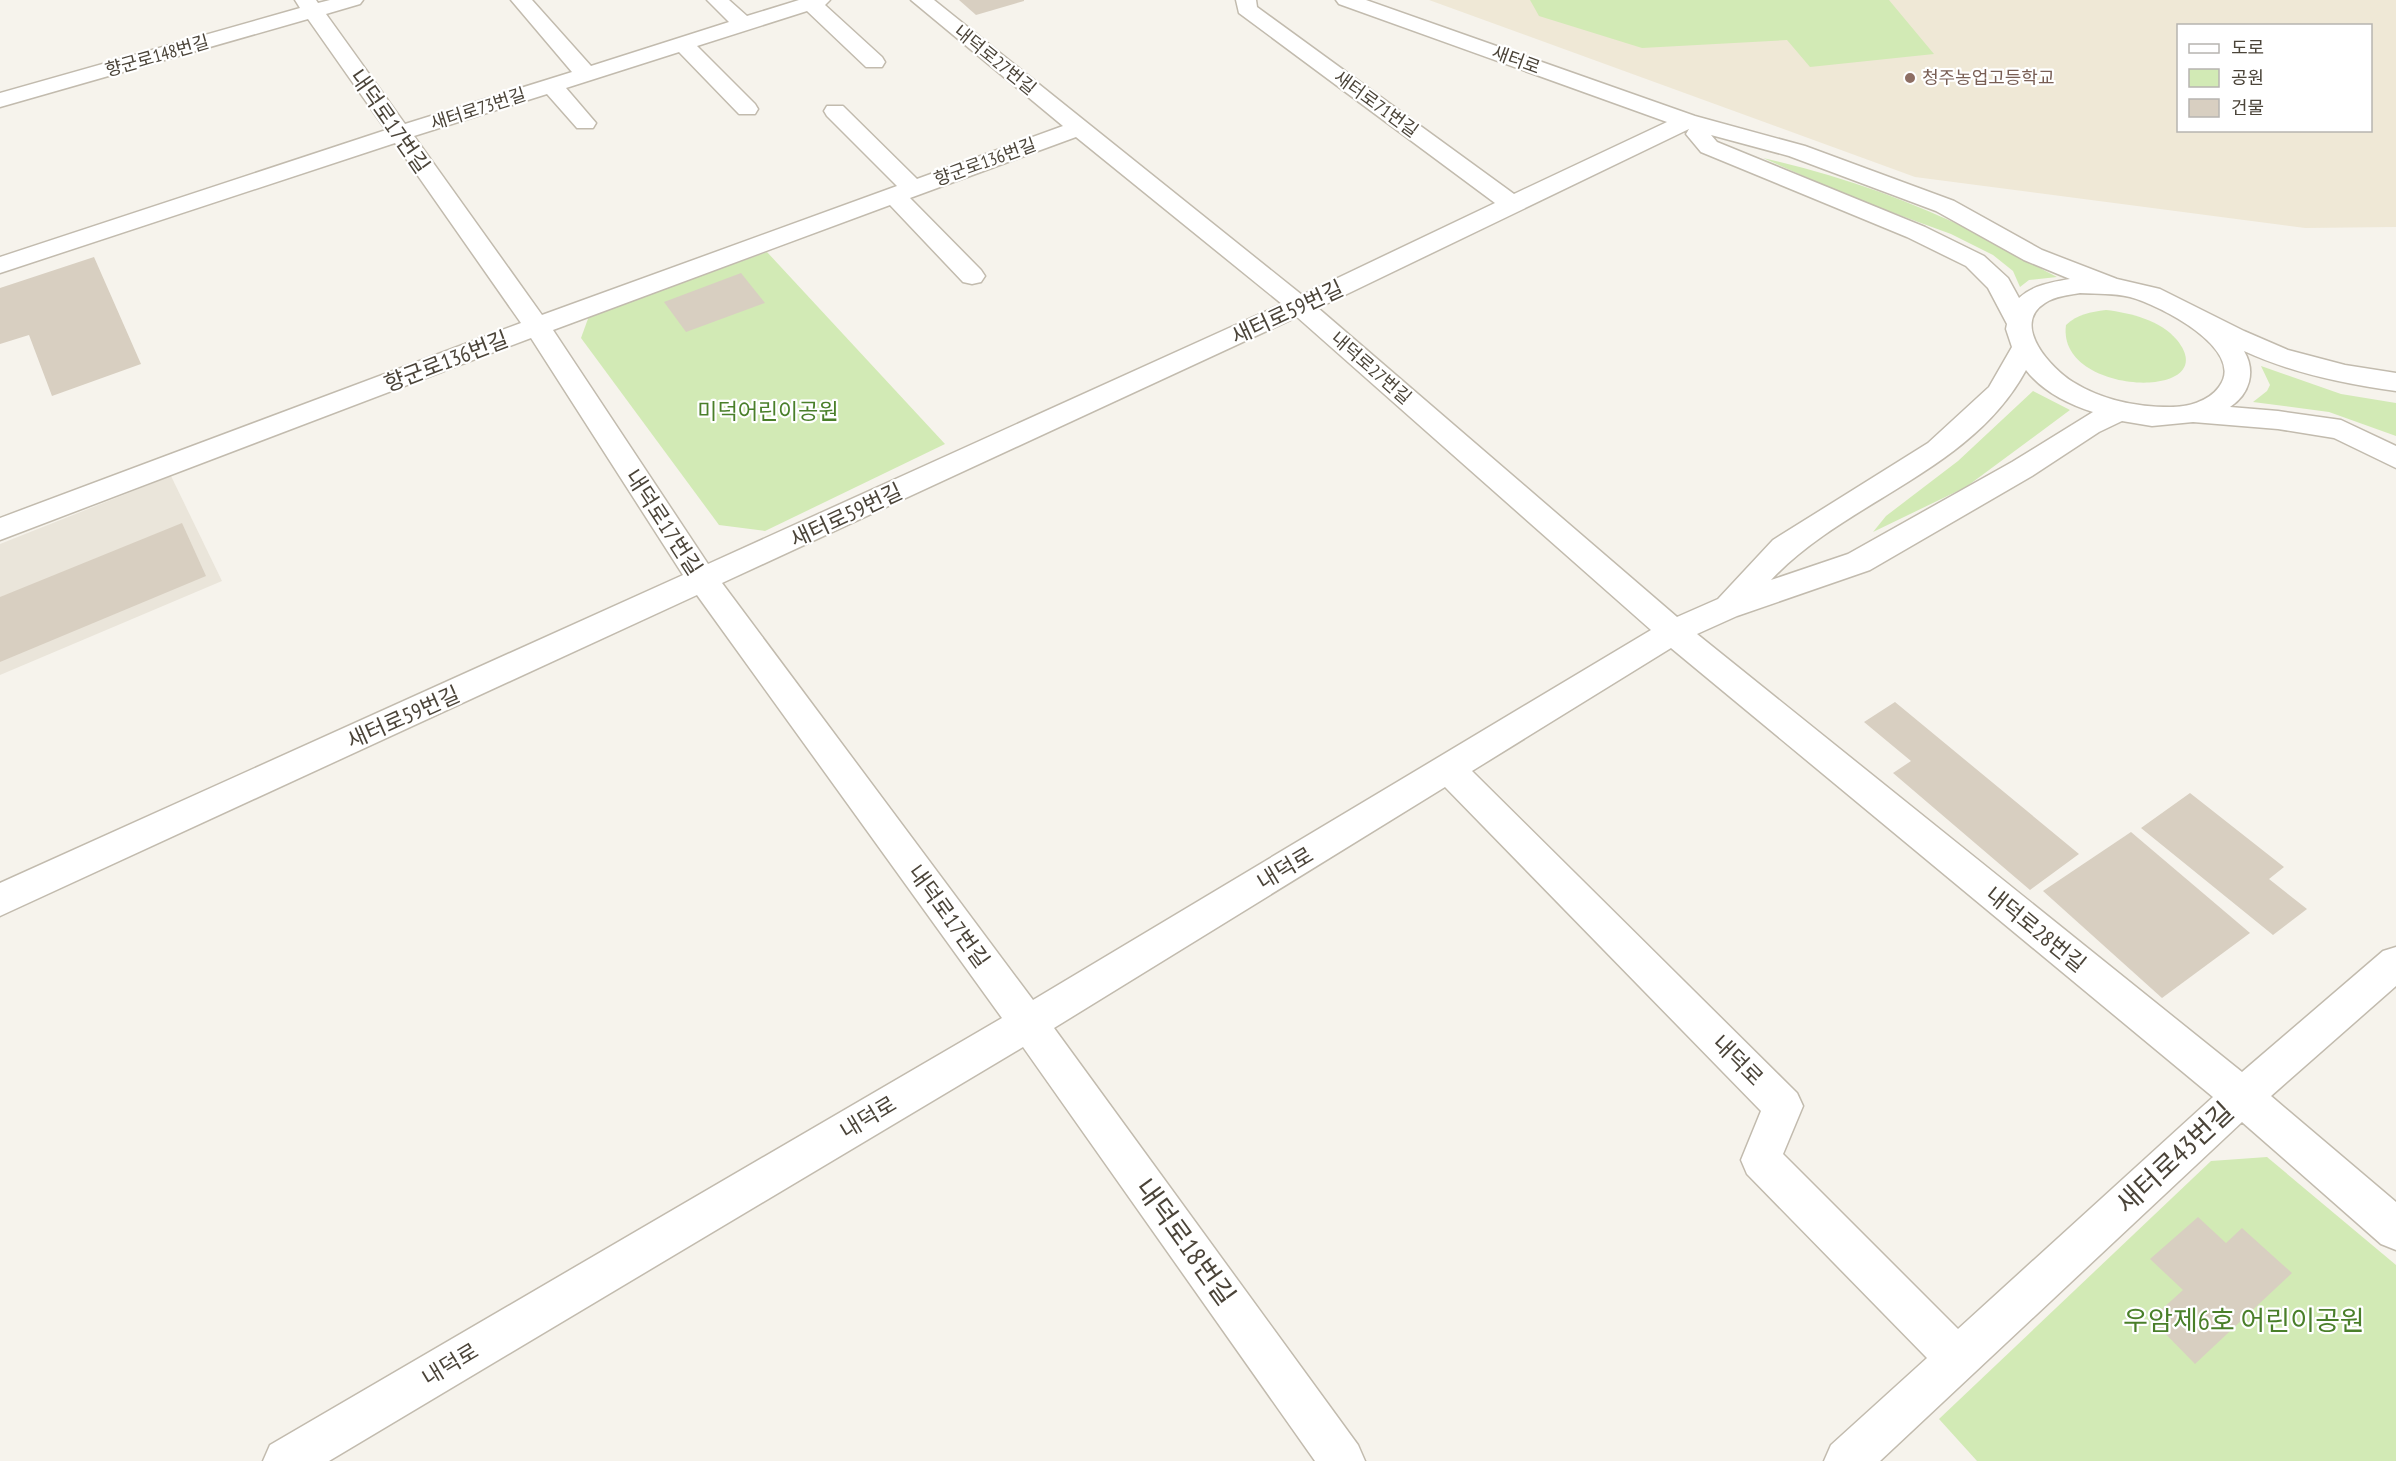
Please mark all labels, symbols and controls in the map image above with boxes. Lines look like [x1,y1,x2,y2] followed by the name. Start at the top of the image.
[950,20,1041,100] street label: 내덕로27번길
[2177,24,2372,132] legend
[102,30,212,81] street label: 향군로148번길
[2231,36,2264,59] text: 도로
[1489,40,1543,79] street label: 새터로
[344,63,436,179] street label: 내덕로17번길
[1329,65,1423,142] street label: 새터로71번길
[1922,66,2054,89] place label: 청주농업고등학교
[2231,66,2264,89] text: 공원
[1903,71,1917,85] marker: 청주농업고등학교
[427,82,528,135] street label: 새터로73번길
[2231,96,2264,119] text: 건물
[931,132,1039,191] street label: 향군로136번길
[1226,274,1348,350] street label: 새터로59번길
[380,324,512,398] street label: 향군로136번길
[1326,326,1416,409] street label: 내덕로27번길
[697,397,839,425] park label: 미덕어린이공원
[619,464,709,580] street label: 내덕로17번길
[785,477,907,553] street label: 새터로59번길
[342,680,464,754] street label: 새터로59번길
[1252,840,1318,896] street label: 내덕로
[902,859,996,973] street label: 내덕로17번길
[1980,880,2092,978] street label: 내덕로28번길
[1707,1029,1769,1091] street label: 내덕로
[835,1089,901,1145] street label: 내덕로
[2108,1094,2240,1220] street label: 새터로43번길
[1128,1171,1243,1311] street label: 내덕로18번길
[2123,1303,2365,1337] park label: 우암제6호 어린이공원
[417,1336,483,1392] street label: 내덕로

